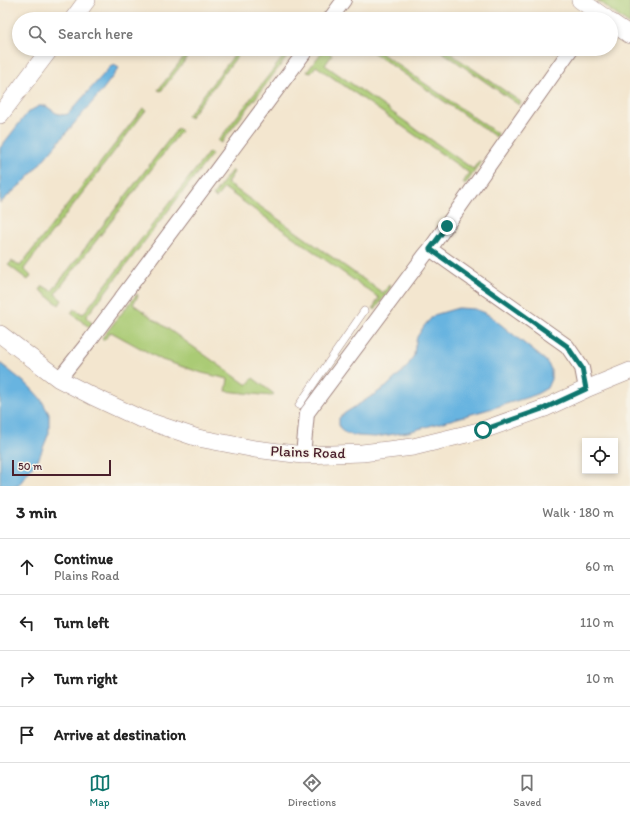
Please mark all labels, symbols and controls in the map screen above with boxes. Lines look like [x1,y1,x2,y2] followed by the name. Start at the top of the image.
[12,12,618,56] search box
[26,23,48,45] icon: search
[58,25,133,43] text: Search here
[438,217,456,235] route end
[474,421,492,439] route start
[582,438,618,474] map controls
[582,438,618,474] button: locate
[270,442,347,462] street label: Plains Road
[12,458,111,477] scale bar
[18,460,42,473] text: 50 m
[16,502,57,522] text: 3 min
[542,505,614,520] text: Walk · 180 m
[54,550,113,568] text: Continue
[16,556,38,578] icon: ahead
[585,559,614,574] text: 60 m
[54,568,119,583] text: Plains Road
[16,612,38,634] icon: left
[54,614,109,632] text: Turn left
[580,615,614,630] text: 110 m
[16,668,38,690] icon: right
[54,670,118,688] text: Turn right
[586,671,614,686] text: 10 m
[16,724,38,746] icon: arrive
[54,726,186,744] text: Arrive at destination
[89,772,111,809] tab: Map
[288,772,336,809] tab: Directions
[513,772,541,809] tab: Saved

